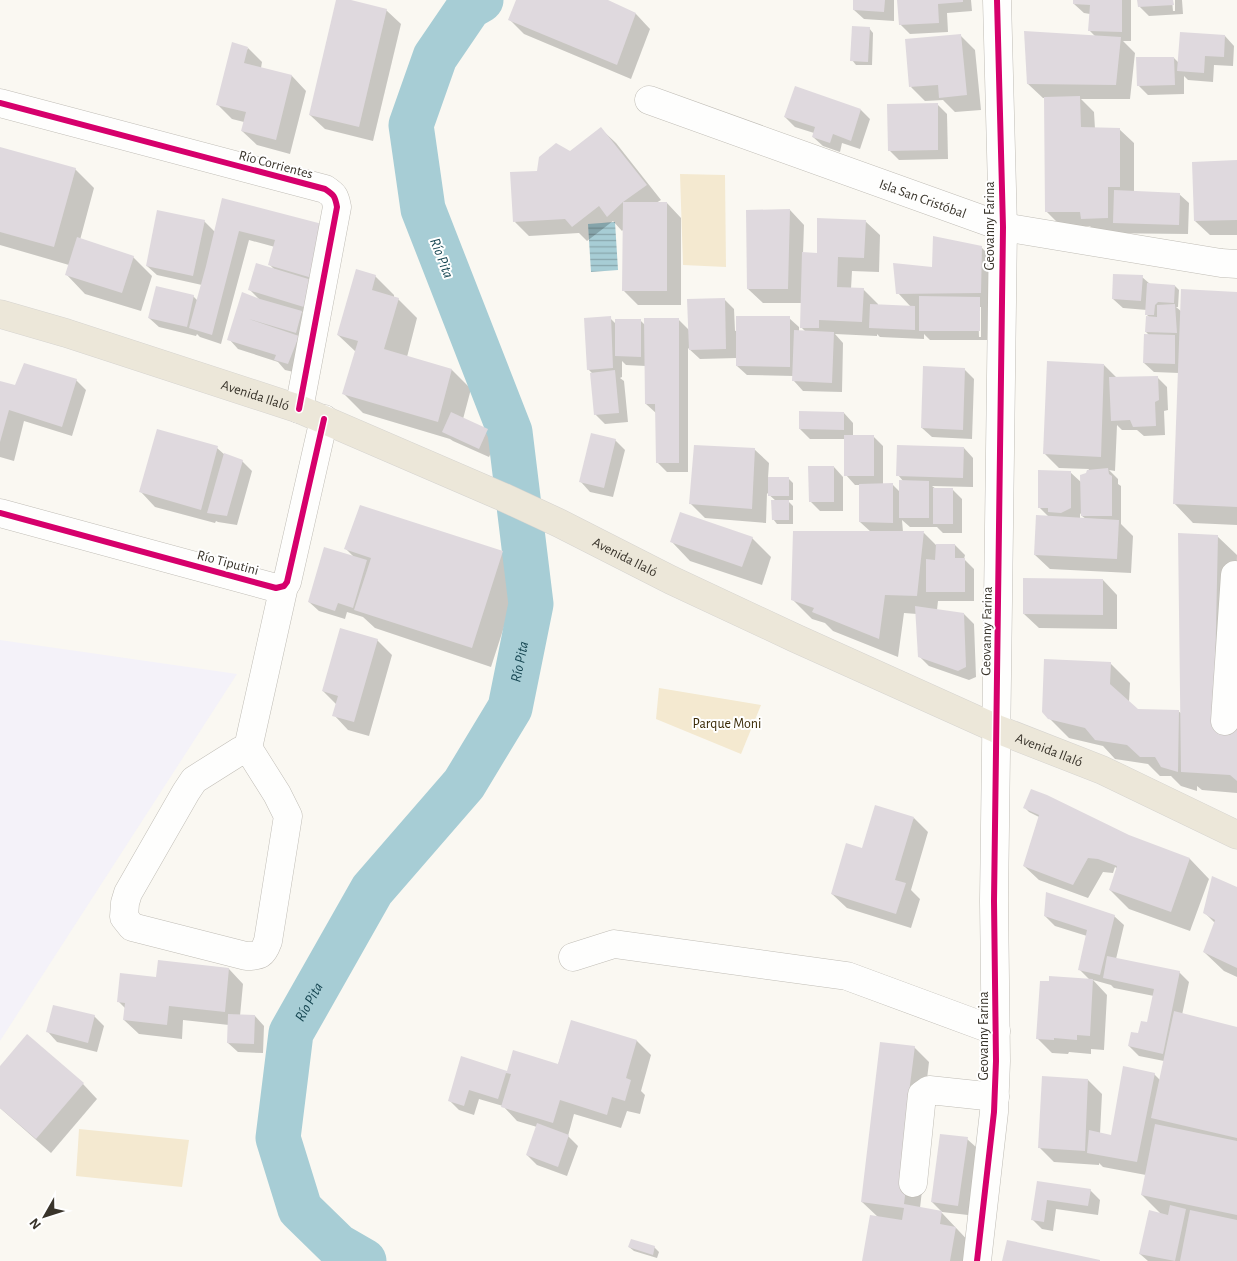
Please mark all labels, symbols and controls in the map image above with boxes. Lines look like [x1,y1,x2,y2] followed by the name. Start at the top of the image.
[237,148,314,182] street label: Río Corrientes
[877,177,968,221] street label: Isla San Cristóbal
[983,181,997,271] street label: Geovanny Farina
[427,236,456,280] water label: Río Pita
[219,378,291,413] street label: Avenida Ilaló
[590,535,660,580] street label: Avenida Ilaló
[195,548,260,578] street label: Río Tiputini
[979,586,995,676] street label: Geovanny Farina
[508,640,531,684] water label: Río Pita
[693,717,761,731] park label: Parque Moni
[1014,731,1085,770] street label: Avenida Ilaló
[292,980,326,1024] water label: Río Pita
[977,991,991,1081] street label: Geovanny Farina
[20,1191,70,1241] north arrow
[27,1215,44,1232] text: N

